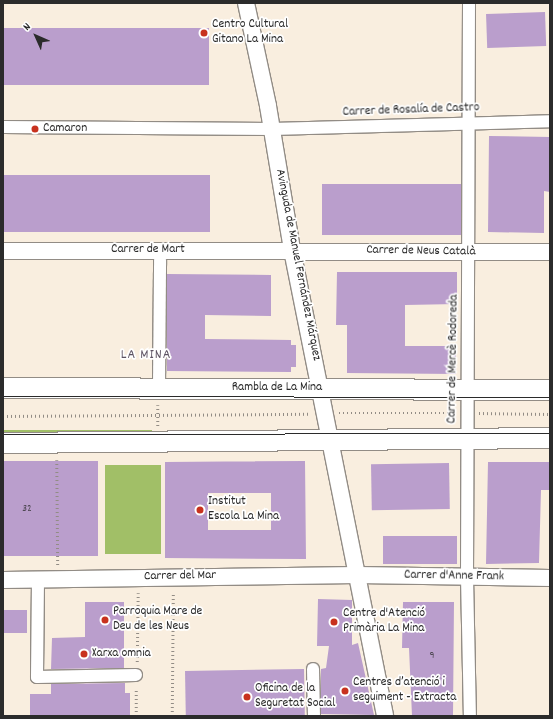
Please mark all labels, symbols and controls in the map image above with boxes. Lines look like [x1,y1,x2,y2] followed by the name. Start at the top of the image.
[16,16,56,56] north arrow
[212,18,288,49] place label: Centro Cultural Gitano La Mina
[20,20,35,35] text: N
[199,28,209,38] marker: Centro Cultural Gitano La Mina
[342,101,480,121] street label: Carrer de Rosalía de Castro
[43,121,87,137] place label: Camaron
[30,124,40,134] marker: Camaron
[271,168,323,362] street label: Avinguda de Manuel Fernández Márquez
[111,242,185,258] street label: Carrer de Mart
[366,243,476,261] street label: Carrer de Neus Català
[445,294,463,424] street label: Carrer de Mercè Rodoreda
[121,347,171,363] district label: LA MINA
[232,380,322,396] street label: Rambla de La Mina
[208,495,279,526] place label: Institut Escola La Mina
[22,502,32,516] house number: 32
[195,505,205,515] marker: Institut Escola La Mina
[404,568,504,586] street label: Carrer d'Anne Frank
[144,569,216,585] street label: Carrer del Mar
[113,605,202,636] place label: Parroquia Mare de Deu de les Neus
[343,607,425,638] place label: Centre d'Atenció Primària La Mina
[100,615,110,625] marker: Parroquia Mare de Deu de les Neus
[328,616,340,628] marker: Centre d'Atenció Primària La Mina
[92,646,151,662] place label: Xarxa omnia
[79,649,89,659] marker: Xarxa omnia
[429,649,435,663] house number: 9
[353,676,456,707] place label: Centres d’atenció i seguiment - Extracta
[255,682,335,713] place label: Oficina de la Seguretat Social
[340,686,350,696] marker: Centres d’atenció i seguiment - Extracta
[242,692,252,702] marker: Oficina de la Seguretat Social

